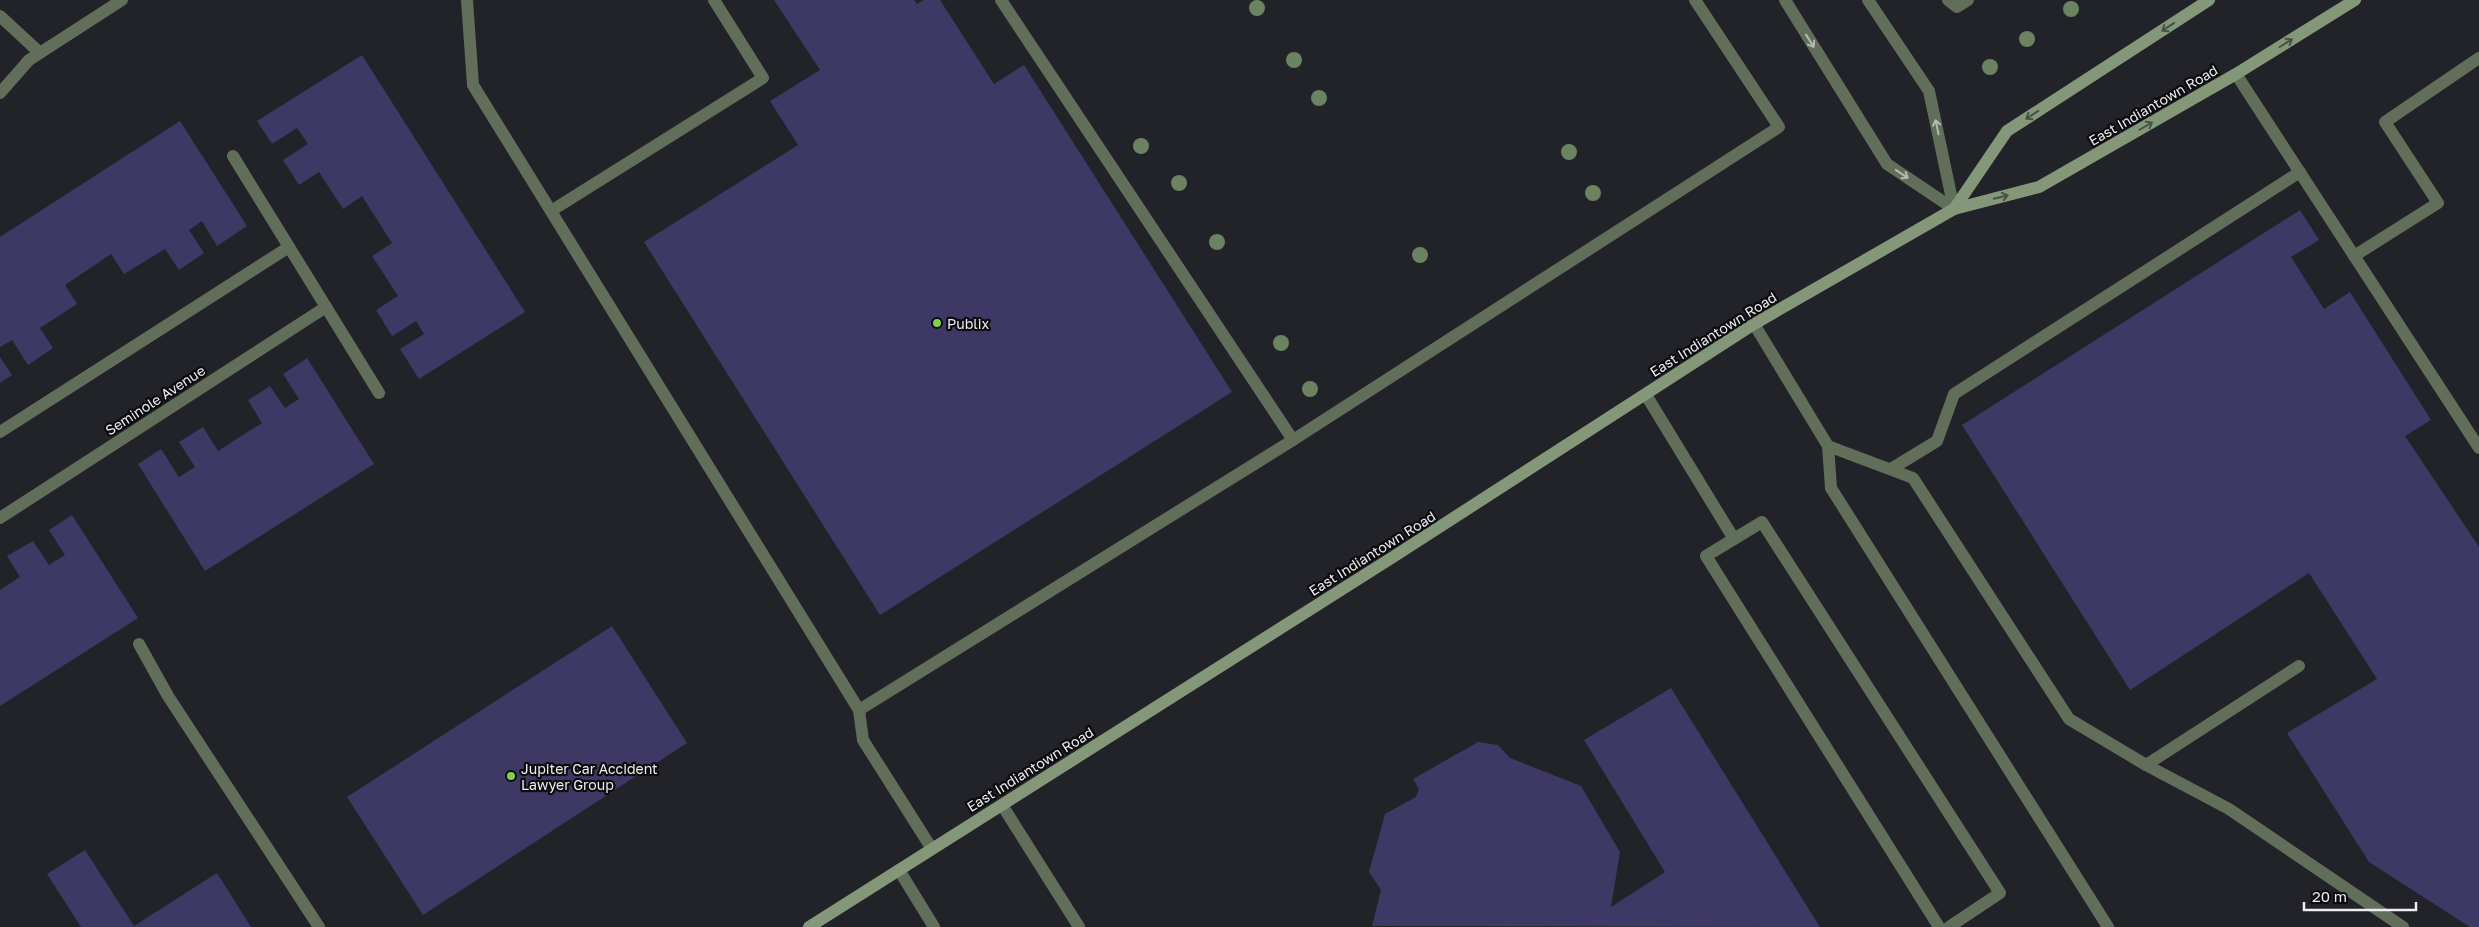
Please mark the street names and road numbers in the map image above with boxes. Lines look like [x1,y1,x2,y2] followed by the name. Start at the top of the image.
[2085,61,2221,149] street label: East Indiantown Road
[1647,288,1779,380] street label: East Indiantown Road
[102,361,208,439] street label: Seminole Avenue
[1306,507,1438,599] street label: East Indiantown Road
[964,723,1096,815] street label: East Indiantown Road

